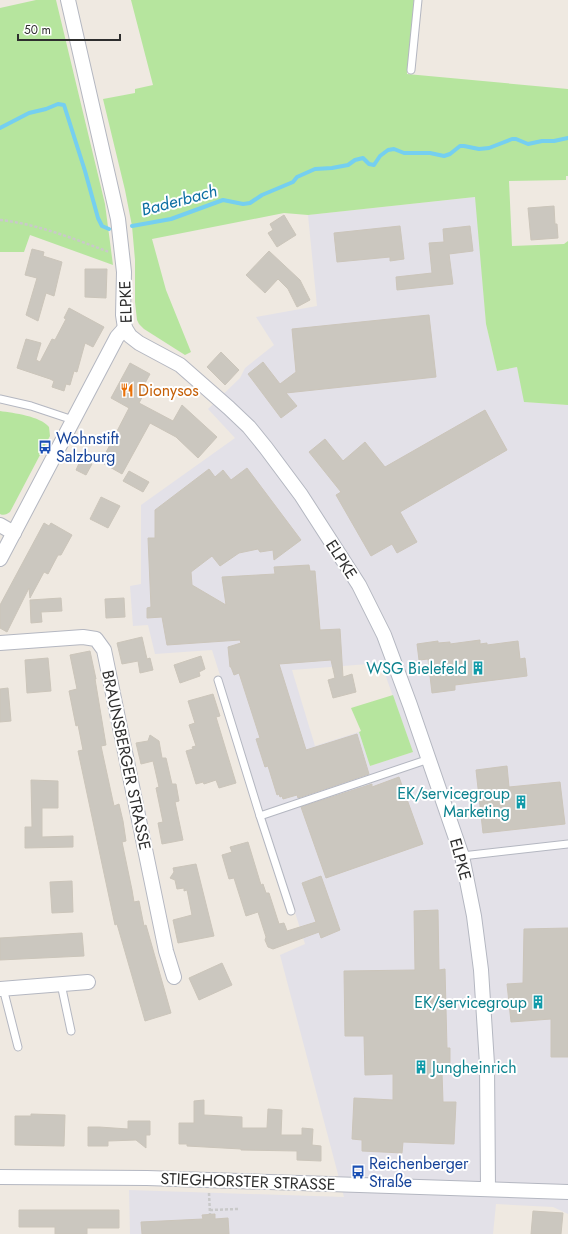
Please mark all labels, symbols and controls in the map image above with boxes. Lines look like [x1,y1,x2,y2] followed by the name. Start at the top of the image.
[18,16,120,42] scale bar
[24,21,51,39] text: 50 m
[138,178,220,222] water label: Baderbach
[113,280,138,324] street label: ELPKE
[138,379,199,402] place label: Dionysos
[119,382,135,398] restaurant icon: Dionysos
[56,427,119,468] place label: Wohnstift Salzburg
[37,439,53,455] bus stop icon: Wohnstift Salzburg
[320,535,363,583] street label: ELPKE
[366,657,467,680] place label: WSG Bielefeld
[470,660,486,676] building icon: WSG Bielefeld
[96,668,157,852] street label: BRAUNSBERGER STRASSE
[397,782,510,823] place label: EK/servicegroup Marketing
[513,794,529,810] building icon: EK/servicegroup Marketing
[444,836,477,883] street label: ELPKE
[414,991,527,1014] place label: EK/servicegroup
[530,994,546,1010] building icon: EK/servicegroup
[430,1056,517,1079] place label: Jungheinrich
[413,1059,429,1075] building icon: Jungheinrich
[369,1152,469,1193] place label: Reichenberger Straße
[350,1164,366,1180] bus stop icon: Reichenberger Straße
[160,1167,336,1196] street label: STIEGHORSTER STRASSE

